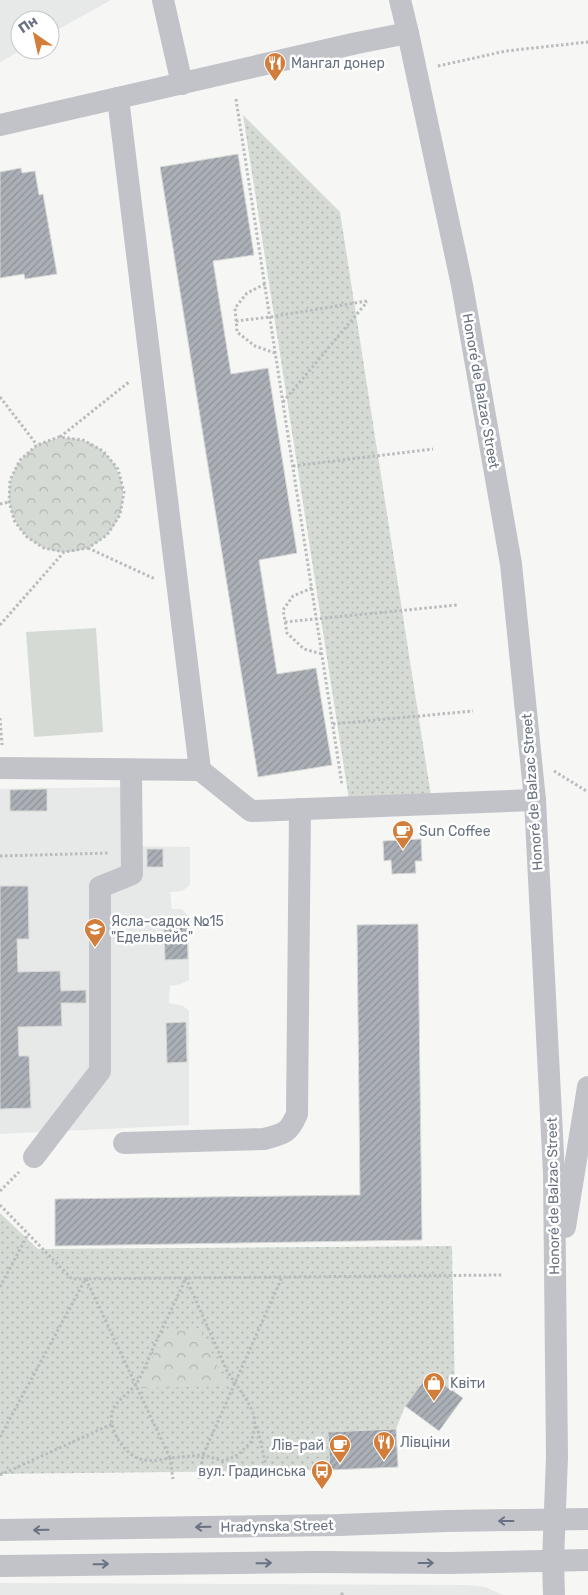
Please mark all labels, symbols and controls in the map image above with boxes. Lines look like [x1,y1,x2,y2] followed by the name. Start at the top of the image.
[10,10,60,60] north arrow
[15,12,41,37] text: Пн
[263,51,287,82] restaurant icon: Мангал донер
[291,55,385,72] place label: Мангал донер
[458,312,503,471] street label: Honoré de Balzac Street
[518,712,546,871] street label: Honoré de Balzac Street
[391,819,415,850] cafe icon: Sun Coffee
[419,823,491,840] place label: Sun Coffee
[111,913,224,946] place label: Ясла-садок №15 "Едельвейс"
[83,917,107,948] school or university icon: Ясла-садок №15 "Едельвейс"
[544,1117,563,1275] street label: Honoré de Balzac Street
[422,1371,446,1402] shop icon: Kвіти
[450,1375,485,1392] place label: Kвіти
[372,1430,396,1461] restaurant icon: Лівціни
[328,1433,352,1464] cafe icon: Лів-рай
[400,1434,450,1451] place label: Лівціни
[272,1437,324,1454] place label: Лів-рай
[310,1459,334,1490] bus stop icon: вул. Градинська
[198,1463,306,1480] place label: вул. Градинська
[498,1516,514,1526] one-way arrow
[220,1517,334,1536] street label: Hradynska Street
[196,1522,212,1532] one-way arrow
[33,1525,50,1535] one-way arrow
[255,1558,271,1568] one-way arrow
[418,1558,434,1568] one-way arrow
[93,1560,109,1569] one-way arrow

